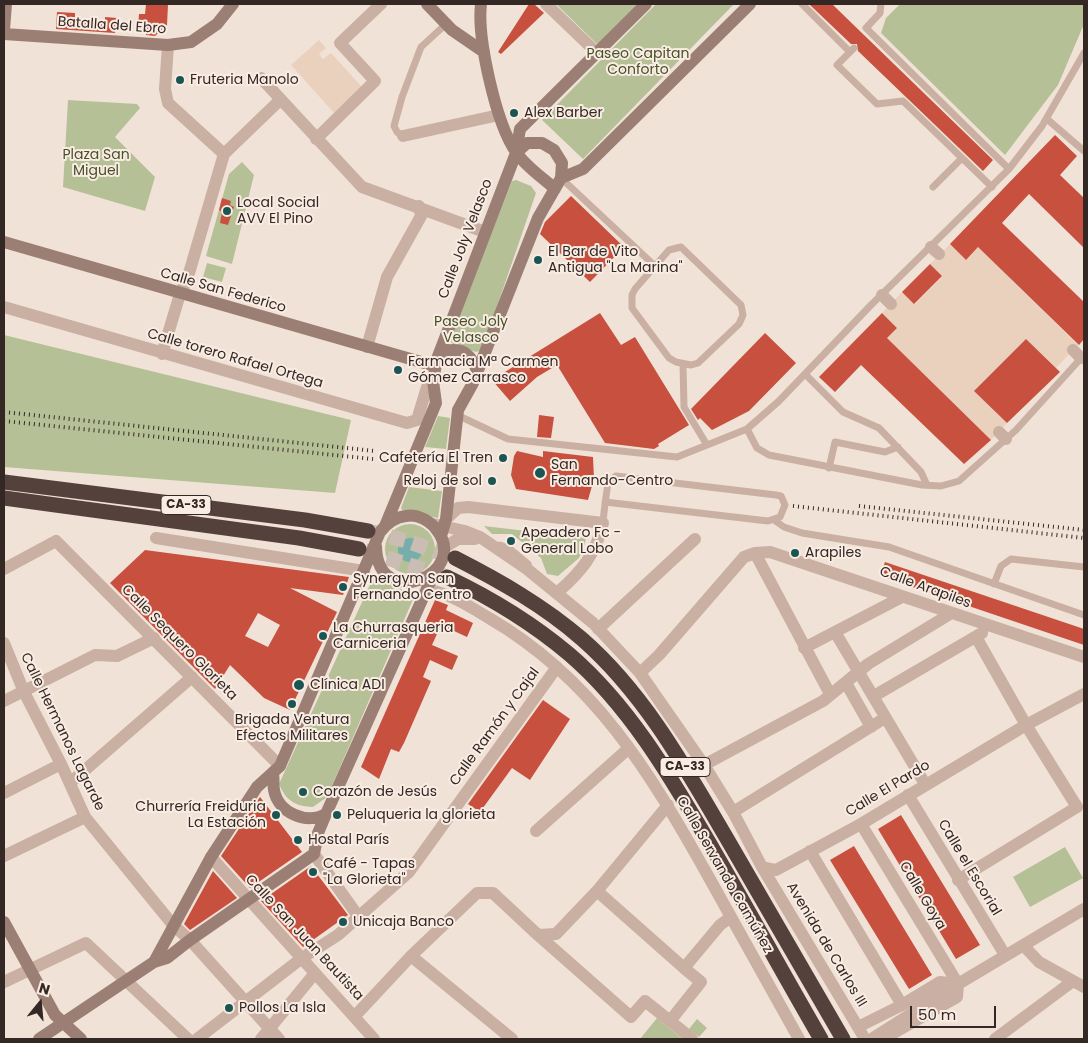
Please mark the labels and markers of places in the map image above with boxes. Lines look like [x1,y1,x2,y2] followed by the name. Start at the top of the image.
[190,72,299,88] place label: Fruteria Manolo
[174,74,186,86] marker: Fruteria Manolo
[524,105,603,121] place label: Alex Barber
[508,107,520,119] marker: Alex Barber
[237,195,319,228] place label: Local Social AVV El Pino
[221,205,233,217] marker: Local Social AVV El Pino
[548,244,683,276] place label: El Bar de Vito Antigua "La Marina"
[532,254,544,266] marker: El Bar de Vito Antigua "La Marina"
[408,354,558,387] place label: Farmacia Mª Carmen Gómez Carrasco
[392,364,404,376] marker: Farmacia Mª Carmen Gómez Carrasco
[379,450,493,466] place label: Cafetería El Tren
[497,452,509,464] marker: Cafetería El Tren
[551,457,673,490] place label: San Fernando-Centro
[533,466,547,480] marker: San Fernando-Centro
[404,473,482,489] place label: Reloj de sol
[486,475,498,487] marker: Reloj de sol
[521,525,621,558] place label: Apeadero Fc - General Lobo
[505,535,517,547] marker: Apeadero Fc - General Lobo
[805,545,861,561] place label: Arapiles
[789,547,801,559] marker: Arapiles
[353,571,471,604] place label: Synergym San Fernando Centro
[337,581,349,593] marker: Synergym San Fernando Centro
[333,620,453,652] place label: La Churrasqueria Carniceria
[317,630,329,642] marker: La Churrasqueria Carniceria
[310,677,385,693] place label: Clínica ADI
[292,678,306,692] marker: Clínica ADI
[286,698,298,710] marker: Brigada Ventura Efectos Militares
[235,712,349,744] place label: Brigada Ventura Efectos Militares
[313,784,437,800] place label: Corazón de Jesús
[297,786,309,798] marker: Corazón de Jesús
[135,799,266,832] place label: Churrería Freiduria La Estación
[347,807,496,823] place label: Peluqueria la glorieta
[270,809,282,821] marker: Churrería Freiduria La Estación
[331,809,343,821] marker: Peluqueria la glorieta
[308,832,389,848] place label: Hostal París
[292,834,304,846] marker: Hostal París
[323,856,415,889] place label: Café - Tapas "La Glorieta"
[307,866,319,878] marker: Café - Tapas "La Glorieta"
[353,914,454,930] place label: Unicaja Banco
[337,916,349,928] marker: Unicaja Banco
[239,1000,326,1016] place label: Pollos La Isla
[223,1002,235,1014] marker: Pollos La Isla

